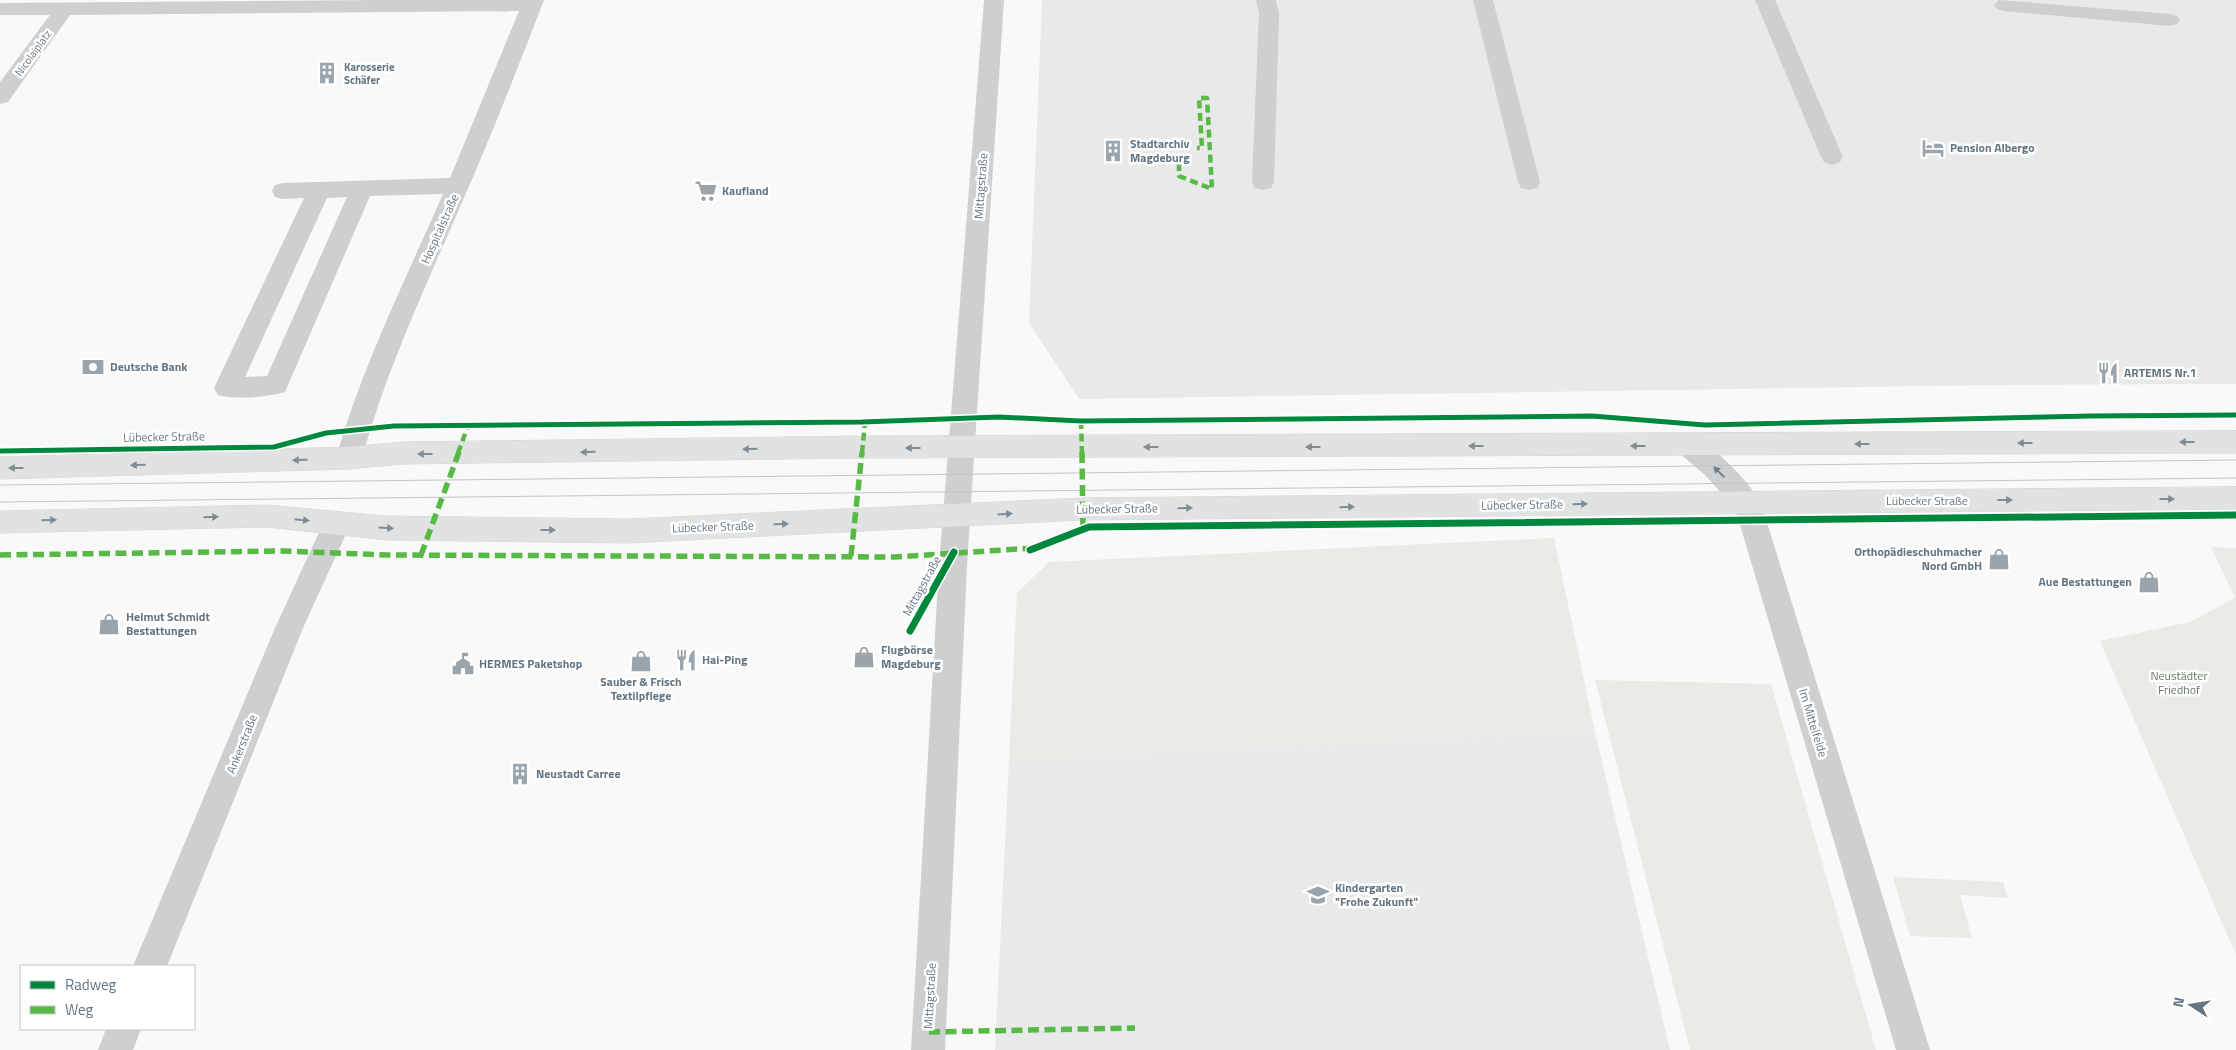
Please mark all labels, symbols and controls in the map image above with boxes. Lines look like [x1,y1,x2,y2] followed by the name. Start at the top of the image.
[11,27,55,79] street label: Nicolaiplatz
[344,59,395,88] place label: Karosserie Schäfer
[314,60,340,86] building icon: Karosserie Schäfer
[1130,134,1190,167] place label: Stadtarchiv Magdeburg
[1920,135,1946,161] hotel icon: Pension Albergo
[1100,138,1126,164] building icon: Stadtarchiv Magdeburg
[1950,138,2035,157] place label: Pension Albergo
[969,152,992,220] street label: Mittagstraße
[693,178,719,204] supermarket icon: Kaufland
[722,181,769,200] place label: Kaufland
[416,191,463,267] street label: Hospitalstraße
[80,354,106,380] bank icon: Deutsche Bank
[110,357,188,376] place label: Deutsche Bank
[2095,360,2121,386] restaurant icon: ARTEMIS Nr.1
[2124,363,2196,382] place label: ARTEMIS Nr.1
[123,426,205,447] street label: Lübecker Straße
[2179,438,2195,446] one-way arrow
[2017,439,2033,447] one-way arrow
[1854,440,1870,448] one-way arrow
[1468,442,1484,450] one-way arrow
[1630,442,1646,450] one-way arrow
[1143,443,1159,451] one-way arrow
[1305,443,1321,451] one-way arrow
[905,444,921,452] one-way arrow
[742,445,758,453] one-way arrow
[580,448,596,456] one-way arrow
[417,450,433,458] one-way arrow
[292,456,308,464] one-way arrow
[130,462,146,470] one-way arrow
[7,464,23,472] one-way arrow
[1714,466,1726,478] one-way arrow
[1886,491,1968,510] street label: Lübecker Straße
[1481,494,1563,515] street label: Lübecker Straße
[2160,495,2176,503] one-way arrow
[1997,496,2013,504] one-way arrow
[1076,498,1158,519] street label: Lübecker Straße
[1572,500,1588,508] one-way arrow
[1339,503,1355,511] one-way arrow
[1177,504,1193,512] one-way arrow
[997,509,1013,517] one-way arrow
[203,513,219,521] one-way arrow
[41,516,57,524] one-way arrow
[294,516,310,524] one-way arrow
[672,516,754,537] street label: Lübecker Straße
[773,520,789,528] one-way arrow
[378,524,394,532] one-way arrow
[541,526,557,534] one-way arrow
[1854,542,1983,575] place label: Orthopädieschuhmacher Nord GmbH
[1986,546,2012,572] shop icon: Orthopädieschuhmacher Nord GmbH
[897,552,946,619] street label: Mittagstraße
[2136,569,2162,595] shop icon: Aue Bestattungen
[2039,572,2132,591] place label: Aue Bestattungen
[126,607,210,640] place label: Helmut Schmidt Bestattungen
[96,611,122,637] shop icon: Helmut Schmidt Bestattungen
[881,640,941,673] place label: Flugbörse Magdeburg
[851,644,877,670] shop icon: Flugbörse Magdeburg
[673,647,699,673] restaurant icon: Hai-Ping
[628,648,654,674] shop icon: Sauber & Frisch Textilpflege
[702,650,748,669] place label: Hai-Ping
[450,651,476,677] public building icon: HERMES Paketshop
[479,654,583,673] place label: HERMES Paketshop
[2150,666,2208,699] park label: Neustädter Friedhof
[600,672,682,705] place label: Sauber & Frisch Textilpflege
[1794,686,1833,759] street label: Im Mittelfelde
[221,711,262,776] street label: Ankerstraße
[507,761,533,787] building icon: Neustadt Carree
[536,764,621,783] place label: Neustadt Carree
[1335,878,1418,911] place label: Kindergarten "Frohe Zukunft"
[1305,882,1331,908] school or university icon: Kindergarten "Frohe Zukunft"
[918,962,941,1030] street label: Mittagstraße
[20,965,195,1030] legend
[65,973,117,996] text: Radweg
[2166,980,2216,1030] north arrow
[2167,995,2189,1009] text: N
[65,998,94,1021] text: Weg

